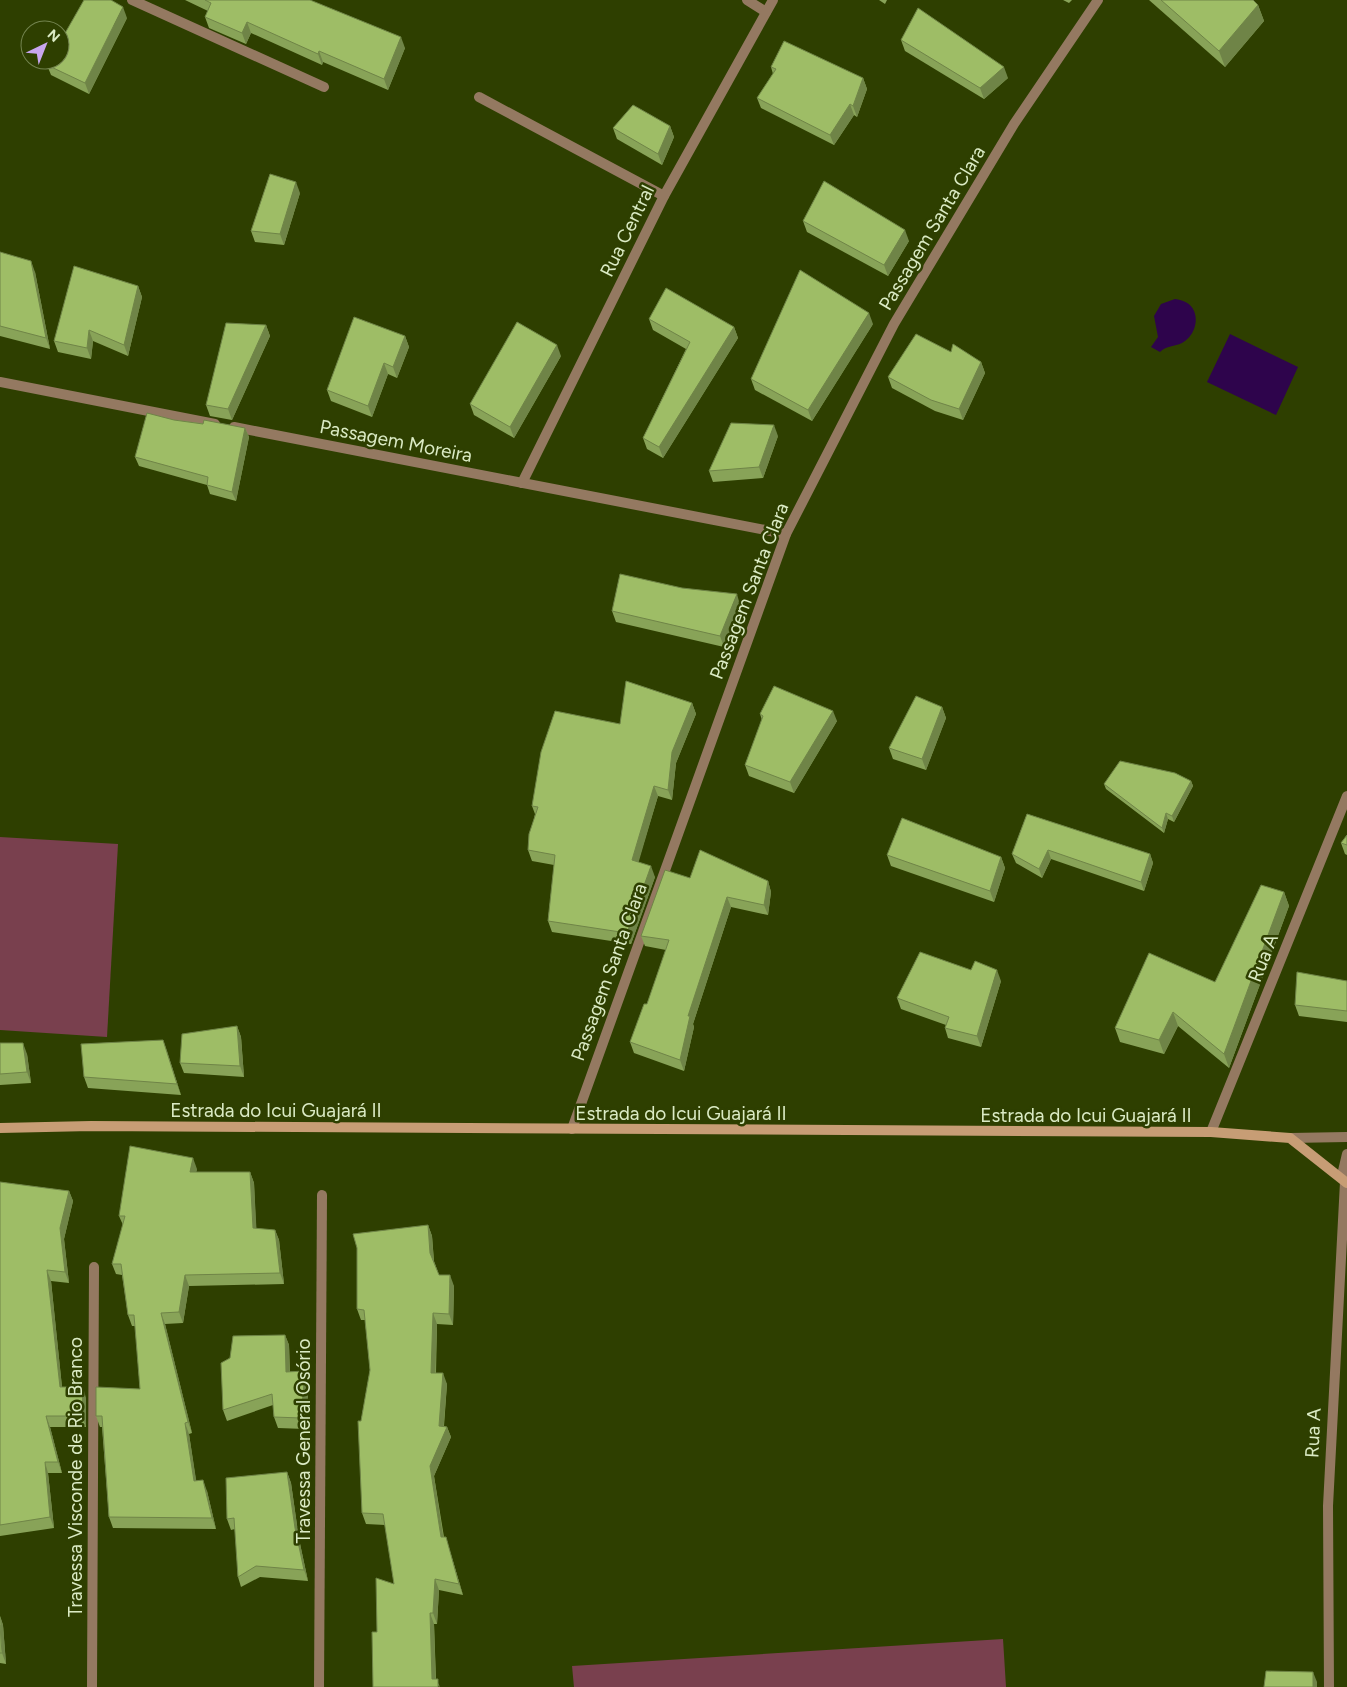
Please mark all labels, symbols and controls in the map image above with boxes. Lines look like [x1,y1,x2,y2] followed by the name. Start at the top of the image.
[20,20,70,70] north arrow
[44,26,63,46] text: N
[874,142,990,314] street label: Passagem Santa Clara
[595,181,659,281] street label: Rua Central
[318,415,474,467] street label: Passagem Moreira
[705,499,793,683] street label: Passagem Santa Clara
[566,880,652,1064] street label: Passagem Santa Clara
[1243,931,1283,985] street label: Rua A
[170,1099,382,1122] street label: Estrada do Icui Guajará II
[575,1102,787,1125] street label: Estrada do Icui Guajará II
[980,1104,1192,1127] street label: Estrada do Icui Guajará II
[64,1337,87,1617] street label: Travessa Visconde de Rio Branco
[292,1339,315,1543] street label: Travessa General Osório
[1300,1407,1326,1458] street label: Rua A

